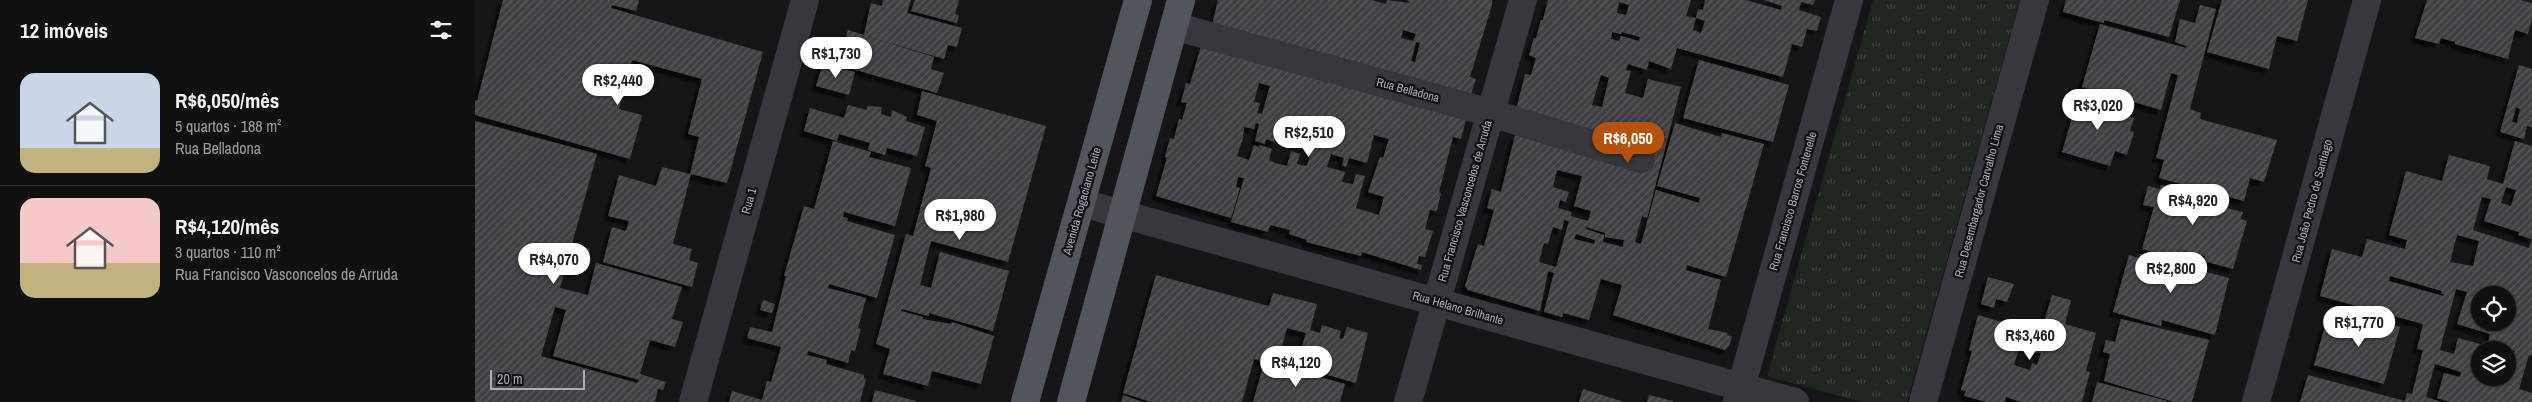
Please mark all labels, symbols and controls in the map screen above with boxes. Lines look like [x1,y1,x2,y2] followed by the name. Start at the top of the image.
[20,16,108,45] text: 12 imóveis
[427,16,455,44] icon: filters
[790,36,882,79] pin: R$1,730
[811,42,861,64] text: R$1,730
[572,64,664,106] pin: R$2,440
[593,69,643,91] text: R$2,440
[1375,74,1442,106] street label: Rua Belladona
[175,86,279,115] text: R$6,050/mês
[2052,88,2144,131] pin: R$3,020
[60,93,120,153] icon: home
[2073,94,2123,116] text: R$3,020
[175,115,281,137] text: 5 quartos · 188 m²
[1263,116,1355,158] pin: R$2,510
[1434,118,1496,284] street label: Rua Francisco Vasconcelos de Arruda
[1284,121,1334,143] text: R$2,510
[1582,121,1674,164] pin: R$6,050
[1951,122,2007,279] street label: Rua Desembargador Carvalho Lima
[1603,127,1653,149] text: R$6,050
[1765,130,1821,272] street label: Rua Francisco Barros Fontenelle
[175,137,261,159] text: Rua Belladona
[2288,138,2336,264] street label: Rua João Pedro de Santiago
[1059,145,1105,257] street label: Avenida Rogaciano Leite
[2147,184,2239,226] pin: R$4,920
[738,186,760,216] street label: Rua 1
[2168,189,2218,211] text: R$4,920
[914,198,1006,241] pin: R$1,980
[935,204,985,226] text: R$1,980
[175,212,279,241] text: R$4,120/mês
[60,218,120,278] icon: home
[175,241,281,263] text: 3 quartos · 110 m²
[508,242,600,285] pin: R$4,070
[529,248,579,270] text: R$4,070
[2125,252,2217,294] pin: R$2,800
[2146,257,2196,279] text: R$2,800
[175,263,398,285] text: Rua Francisco Vasconcelos de Arruda
[2471,286,2516,386] map controls
[2471,286,2516,331] button: locate
[1411,287,1505,329] street label: Rua Helano Brilhante
[2313,306,2405,348] pin: R$1,770
[2334,311,2384,333] text: R$1,770
[1984,318,2076,361] pin: R$3,460
[2005,324,2055,346] text: R$3,460
[2471,341,2516,386] button: layers
[1250,346,1342,388] pin: R$4,120
[1271,351,1321,373] text: R$4,120
[490,367,585,390] scale bar
[497,370,523,388] text: 20 m

